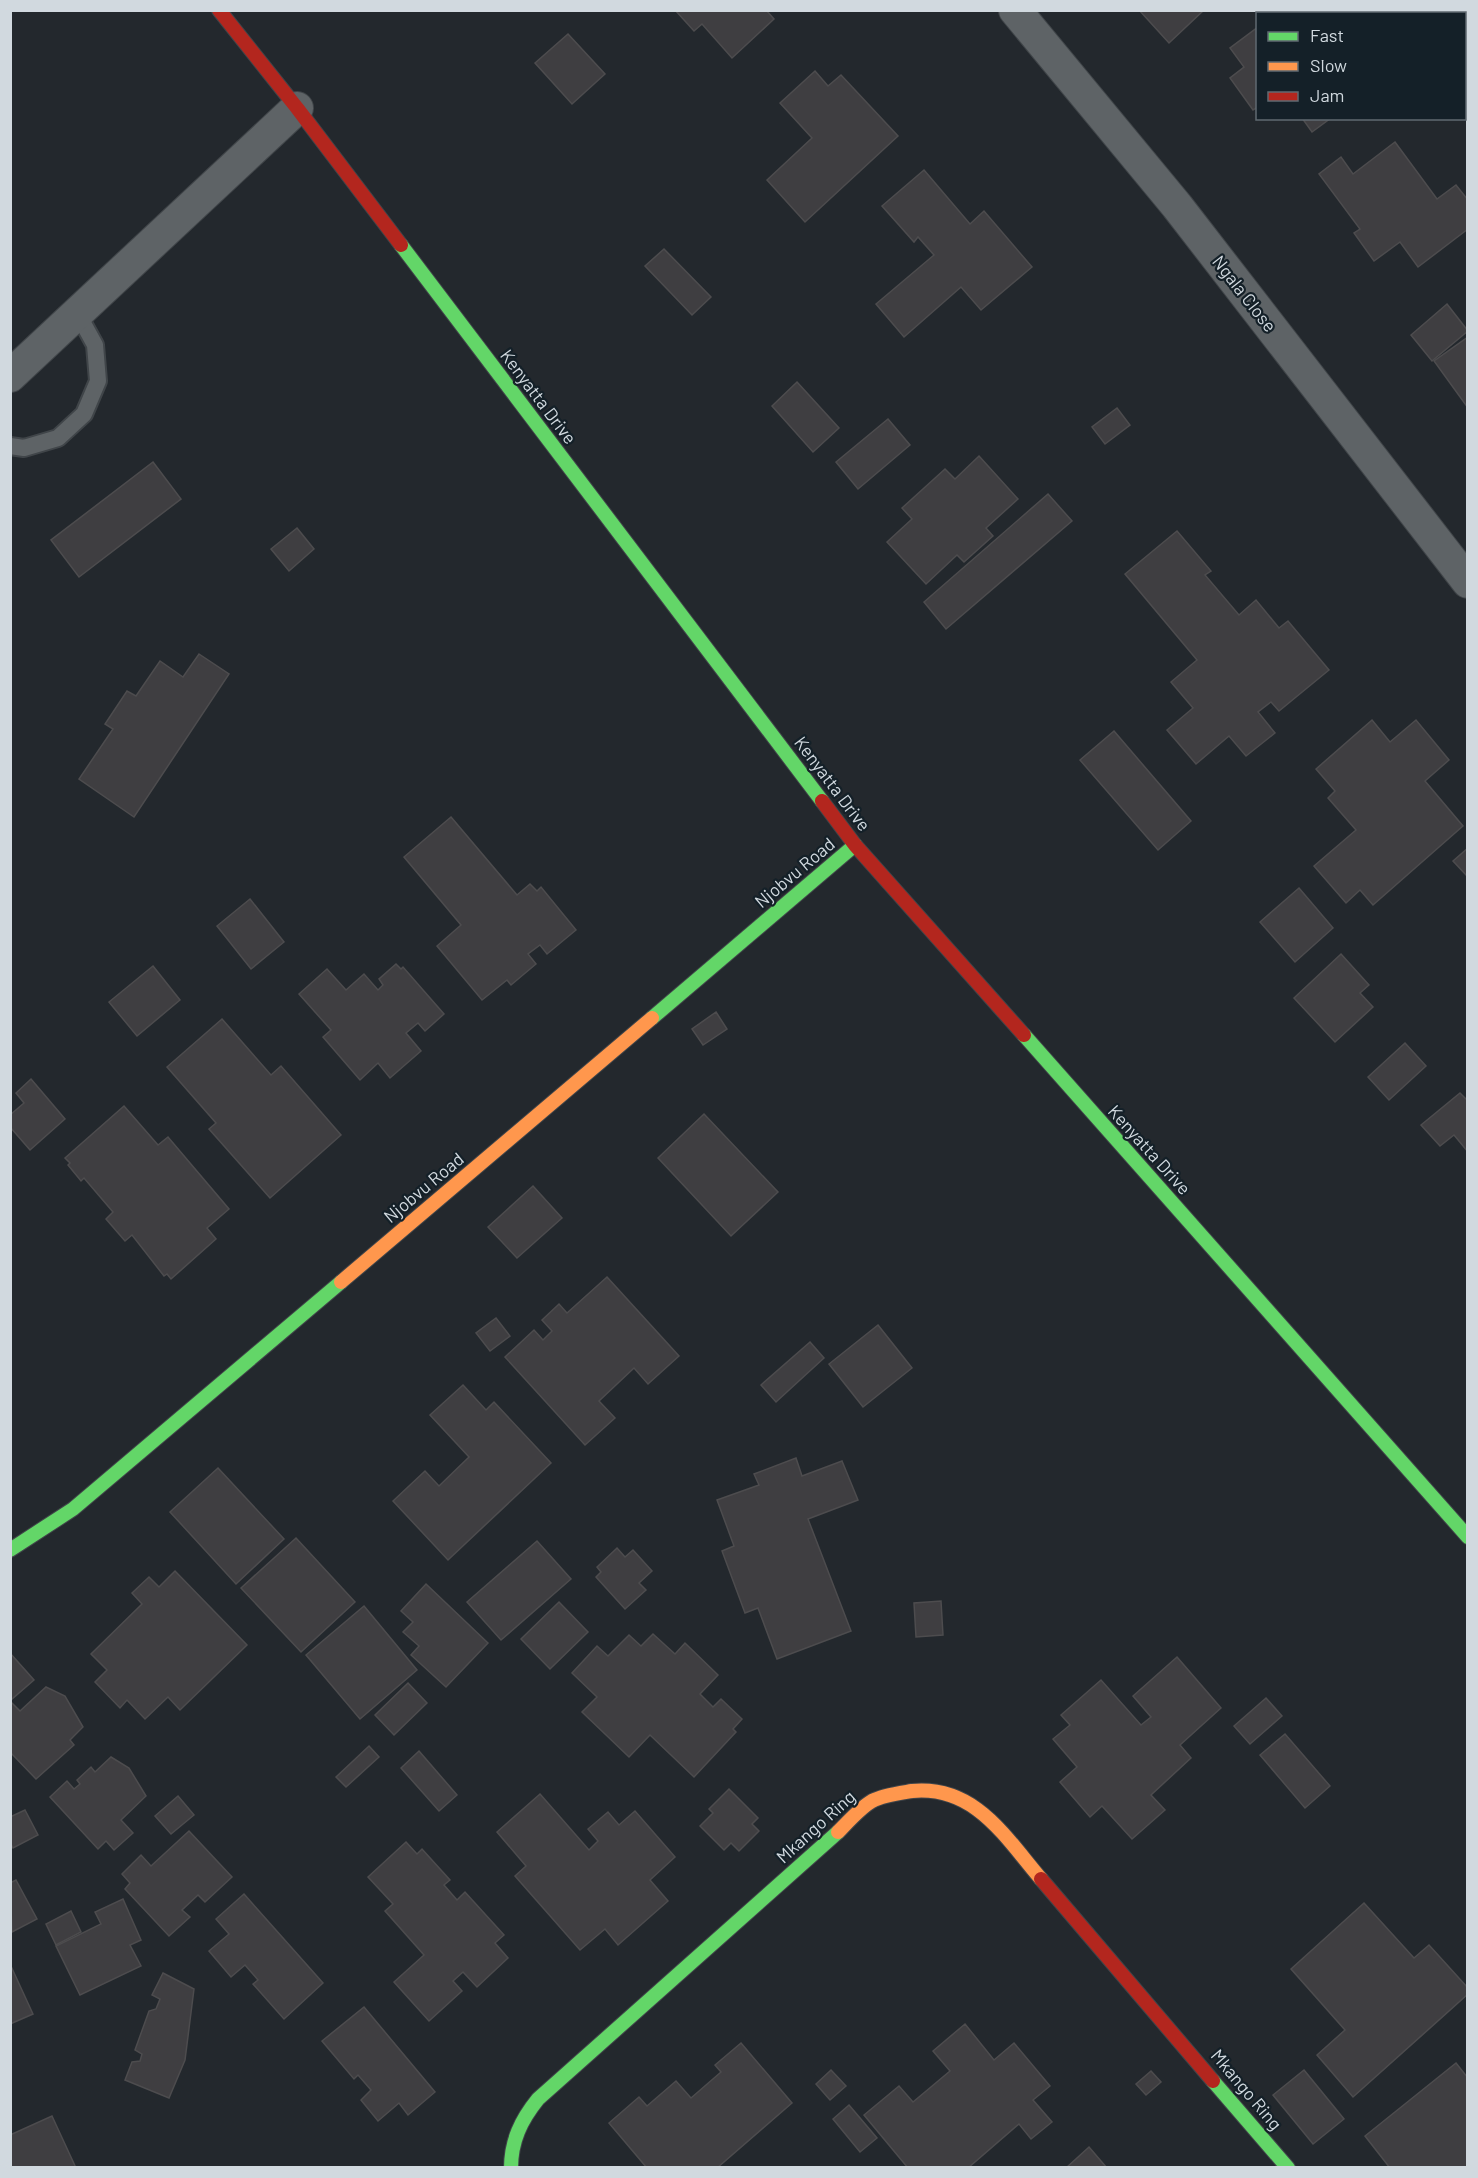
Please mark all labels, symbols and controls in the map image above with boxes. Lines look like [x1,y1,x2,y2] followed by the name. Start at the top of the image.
[1256,12,1466,120] legend
[1310,24,1344,46] text: Fast
[1310,54,1347,76] text: Slow
[1310,84,1344,106] text: Jam
[1208,251,1281,336] street label: Ngala Close
[496,345,582,448] street label: Kenyatta Drive
[790,732,876,835] street label: Kenyatta Drive
[750,832,839,912] street label: Njobvu Road
[1104,1100,1196,1199] street label: Kenyatta Drive
[379,1147,468,1227] street label: Njobvu Road
[771,1785,859,1867] street label: Mkango Ring
[1207,2045,1287,2134] street label: Mkango Ring

